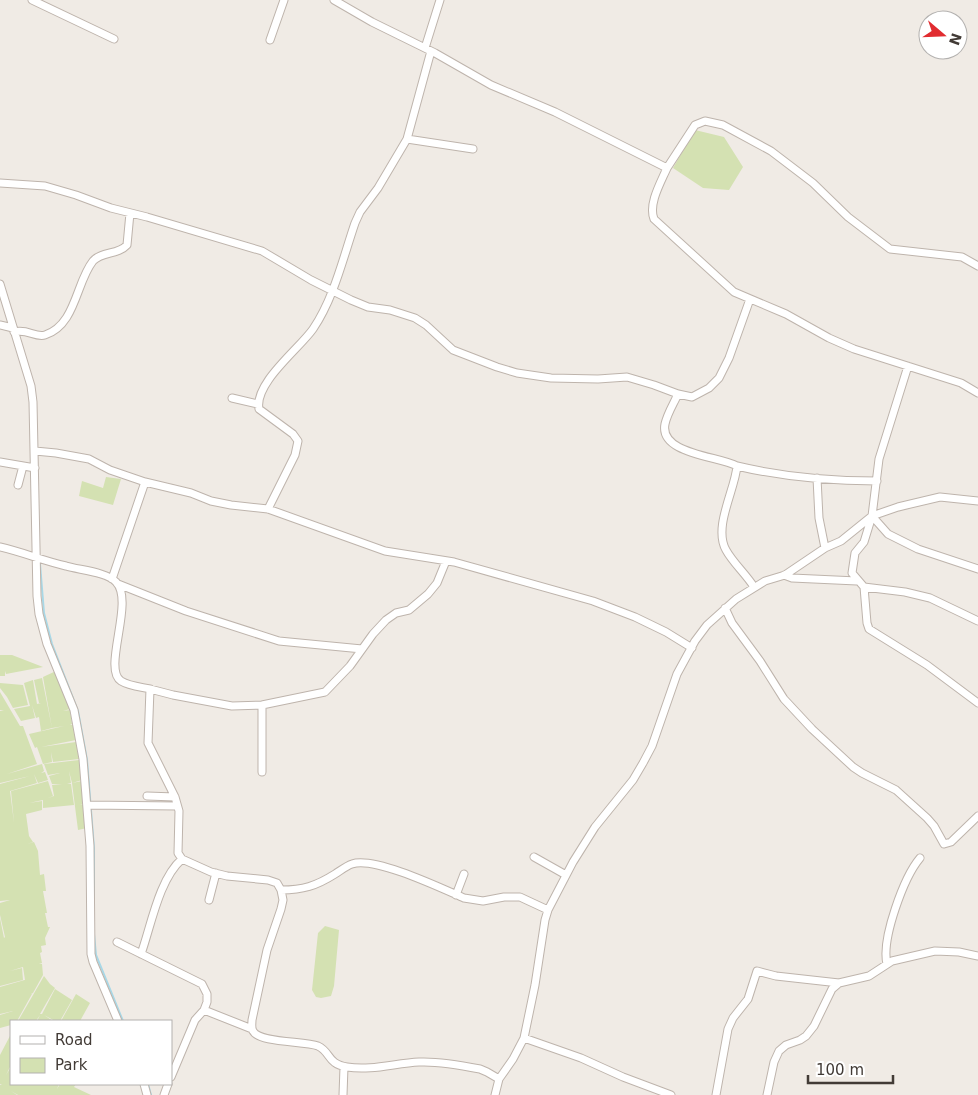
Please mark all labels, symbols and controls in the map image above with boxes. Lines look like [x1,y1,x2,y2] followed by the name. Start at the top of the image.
[918,10,968,60] north arrow
[946,31,965,47] text: N
[10,1020,172,1085] legend
[55,1031,93,1049] text: Road
[808,1052,893,1084] scale bar
[55,1056,88,1074] text: Park
[816,1061,864,1079] text: 100 m

